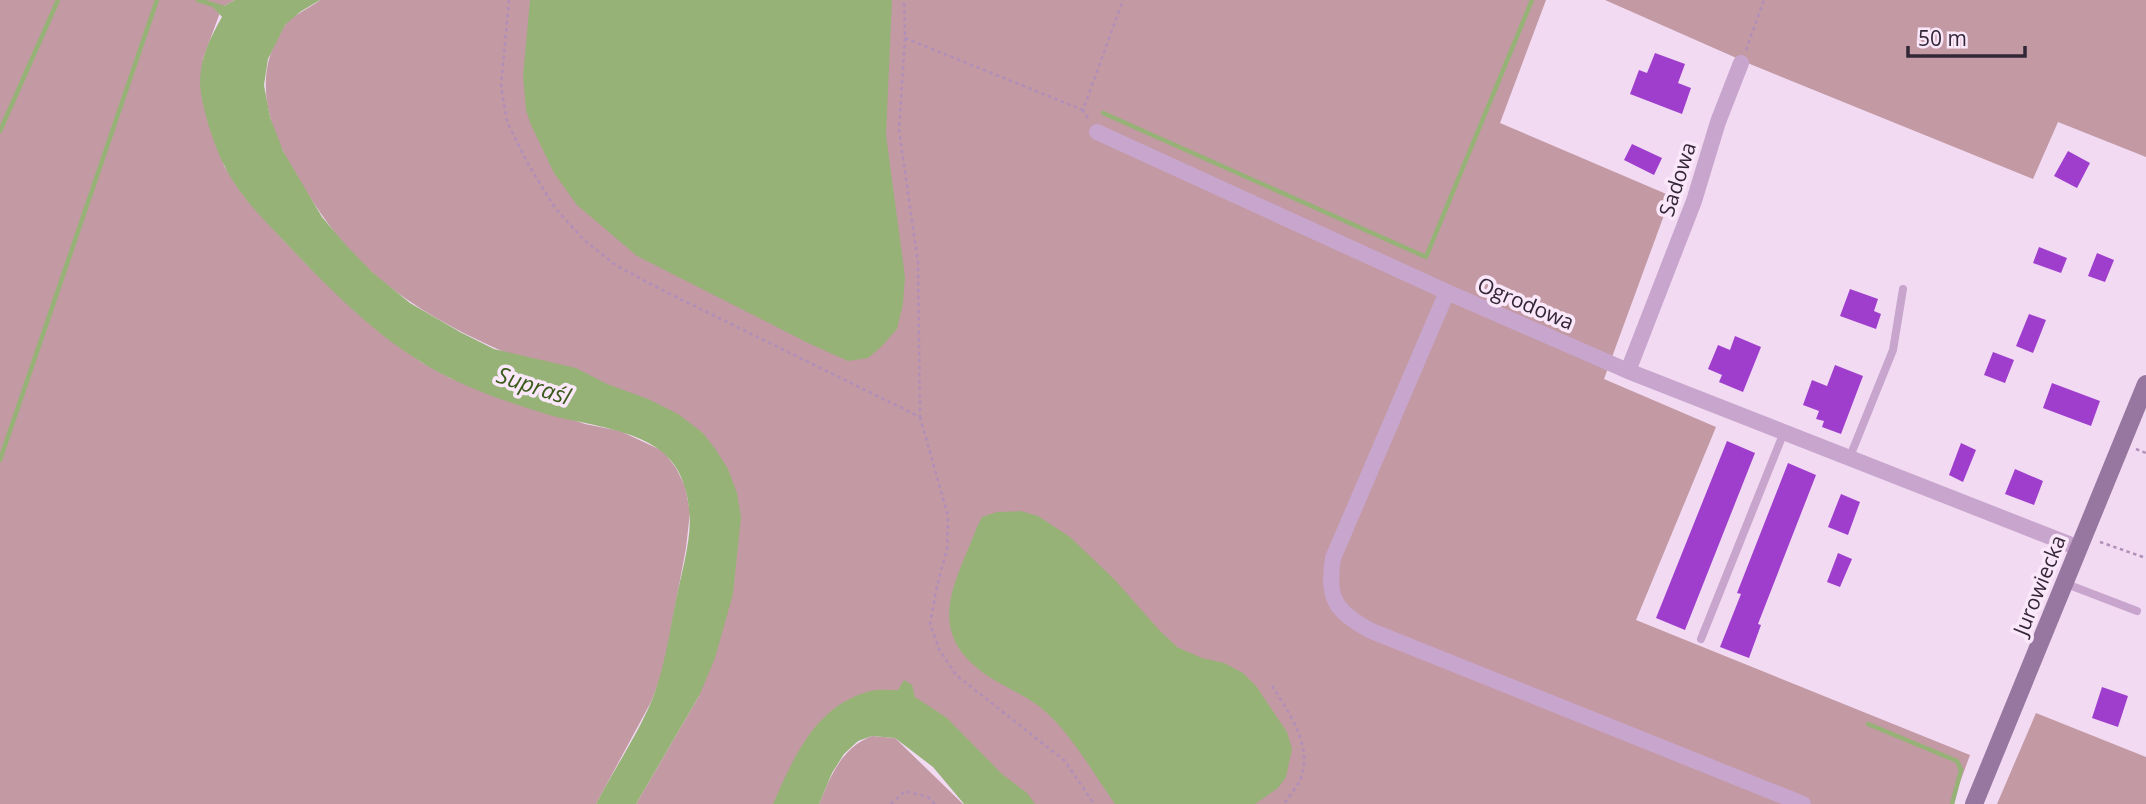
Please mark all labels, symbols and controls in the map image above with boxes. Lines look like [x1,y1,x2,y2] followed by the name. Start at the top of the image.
[1908,14,2025,58] scale bar
[1918,24,1967,52] text: 50 m
[1652,138,1702,220] street label: Sadowa
[1473,270,1579,336] street label: Ogrodowa
[493,358,576,412] water label: Supraśl
[2005,531,2072,641] street label: Jurowiecka

